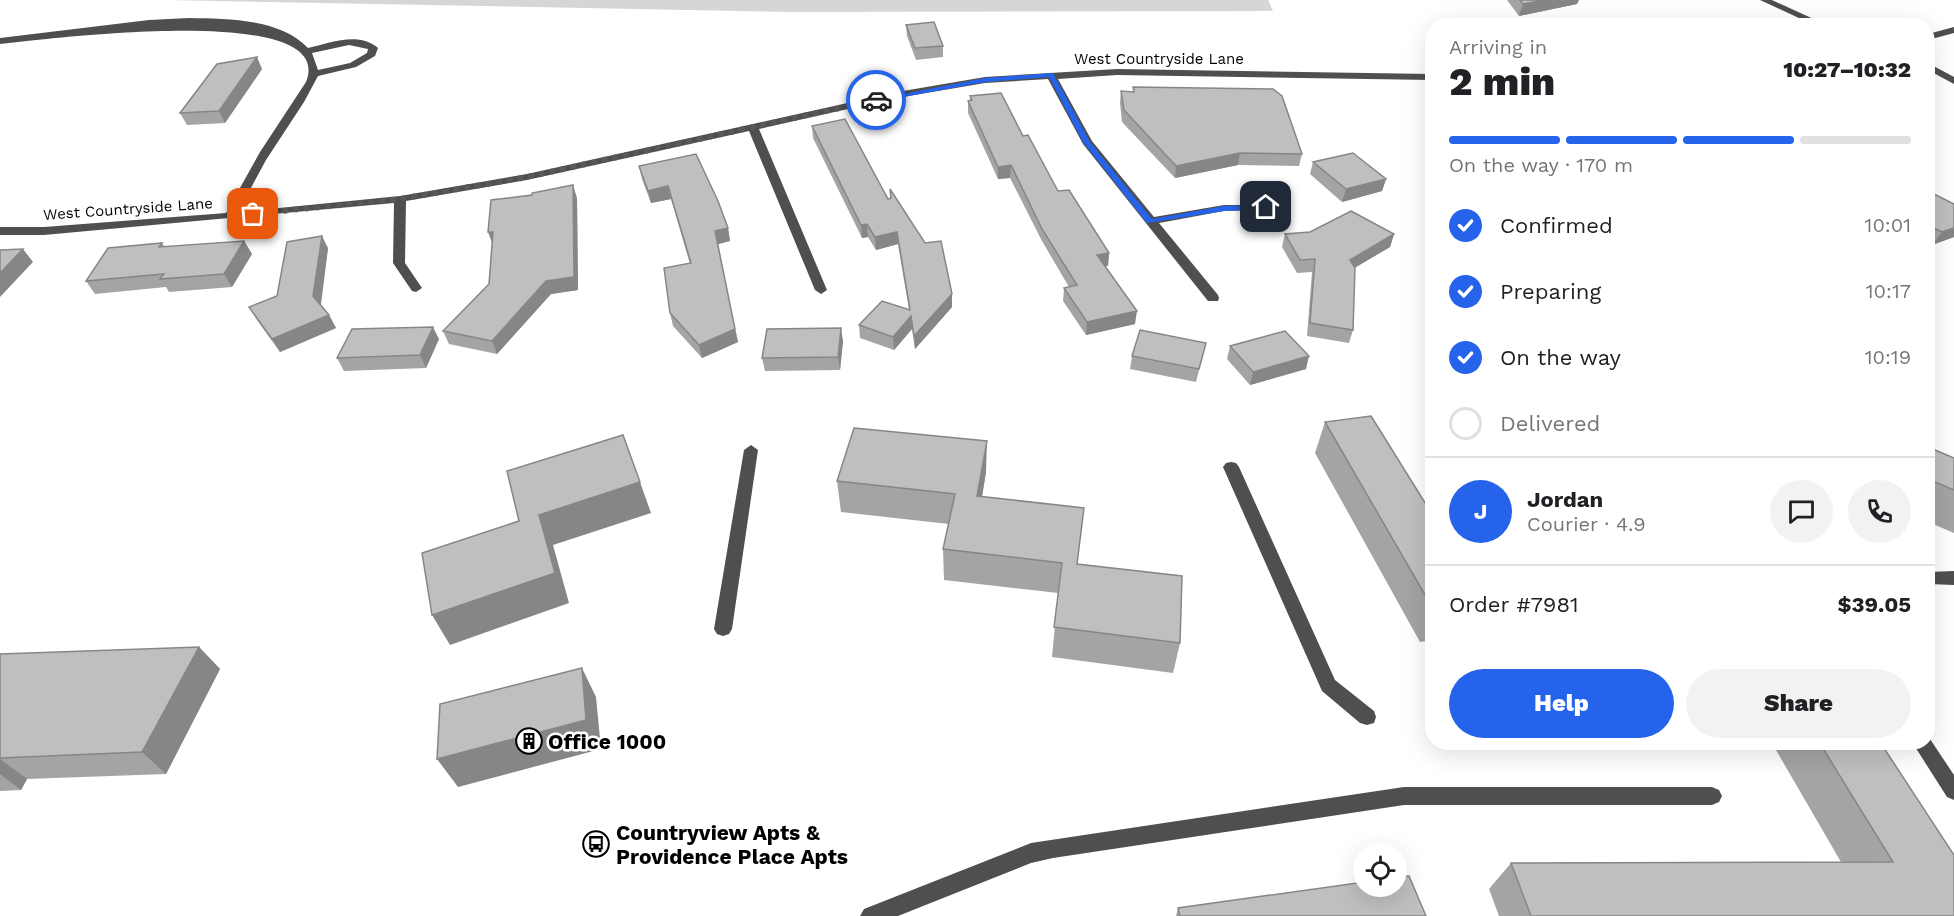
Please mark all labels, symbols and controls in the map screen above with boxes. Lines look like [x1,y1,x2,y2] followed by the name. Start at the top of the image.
[1449,35,1547,59] text: Arriving in
[1074,50,1244,68] street label: West Countryside Lane
[1783,57,1911,82] text: 10:27–10:32
[1449,59,1555,104] text: 2 min
[846,70,906,130] courier
[860,84,893,117] icon: car
[1449,153,1633,177] text: On the way · 170 m
[1240,181,1291,232] pin
[227,188,278,239] pin
[1249,190,1282,223] icon: home
[43,194,213,224] street label: West Countryside Lane
[236,197,269,230] icon: bag
[1449,209,1482,242] icon: check
[1500,213,1613,238] text: Confirmed
[1865,213,1911,237] text: 10:01
[1449,275,1482,308] icon: check
[1500,279,1601,304] text: Preparing
[1866,279,1911,303] text: 10:17
[1449,341,1482,374] icon: check
[1500,345,1621,370] text: On the way
[1865,345,1911,369] text: 10:19
[1500,411,1600,436] text: Delivered
[1770,480,1833,543] button: chat
[1848,480,1911,543] button: phone
[1527,487,1603,512] text: Jordan
[1474,499,1487,524] text: J
[1527,512,1646,536] text: Courier · 4.9
[1449,592,1579,617] text: Order #7981
[1837,592,1911,617] text: $39.05
[1449,669,1674,738] button: Help
[1686,669,1911,738] button: Share
[514,726,544,756] building icon: Office 1000
[548,729,666,754] place label: Office 1000
[616,820,848,869] place label: Countryview Apts & Providence Place Apts
[581,829,611,859] bus stop icon: Countryview Apts & Providence Place Apts
[1353,843,1407,897] map controls
[1353,843,1407,897] button: locate

